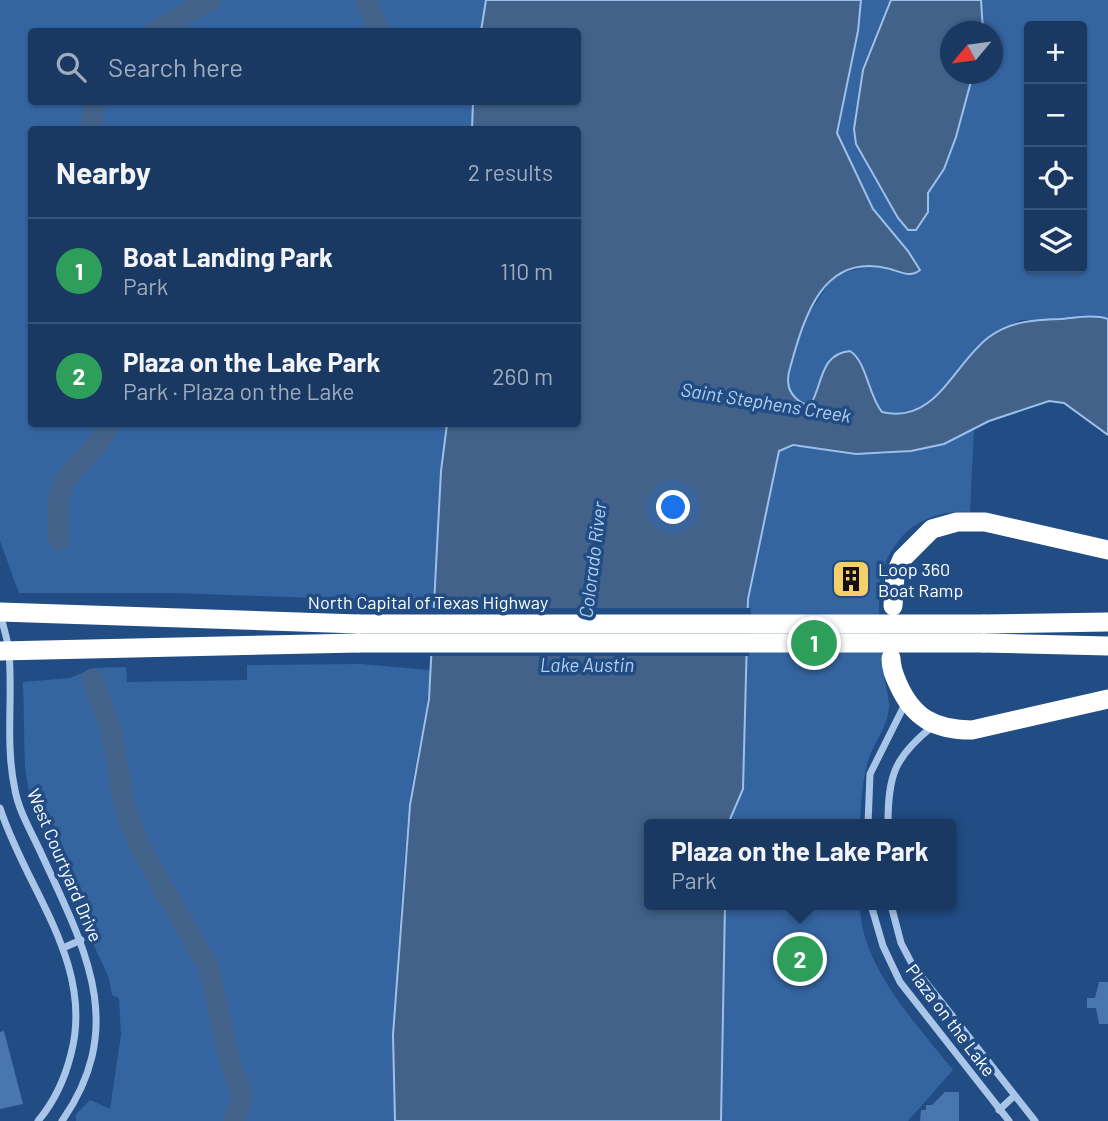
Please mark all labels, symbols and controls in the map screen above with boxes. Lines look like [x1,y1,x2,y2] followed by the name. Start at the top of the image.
[940,21,1003,84] north arrow
[1024,21,1087,273] map controls
[1024,21,1087,84] button: +
[28,28,581,105] search box
[52,48,90,86] icon: search
[108,51,243,82] text: Search here
[1024,84,1087,147] button: −
[1024,147,1087,210] button: locate
[56,154,151,190] text: Nearby
[468,158,553,186] text: 2 results
[1024,210,1087,273] button: layers
[123,241,333,272] text: Boat Landing Park
[75,257,83,285] text: 1
[500,257,553,285] text: 110 m
[123,272,168,300] text: Park
[123,346,380,377] text: Plaza on the Lake Park
[73,362,85,390] text: 2
[492,362,553,390] text: 260 m
[123,377,355,405] text: Park · Plaza on the Lake
[679,377,853,427] water label: Saint Stephens Creek
[656,490,690,524] your location
[573,499,611,619] water label: Colorado River
[830,558,872,600] building icon: Loop 360 Boat Ramp
[878,558,963,601] place label: Loop 360 Boat Ramp
[308,591,548,613] street label: North Capital of Texas Highway
[791,617,837,669] pin: 1
[540,653,634,676] water label: Lake Austin
[23,785,107,945] street label: West Courtyard Drive
[644,819,956,910] popup
[671,835,929,866] text: Plaza on the Lake Park
[671,866,717,894] text: Park
[777,933,823,985] pin: 2
[902,959,1000,1081] street label: Plaza on the Lake

